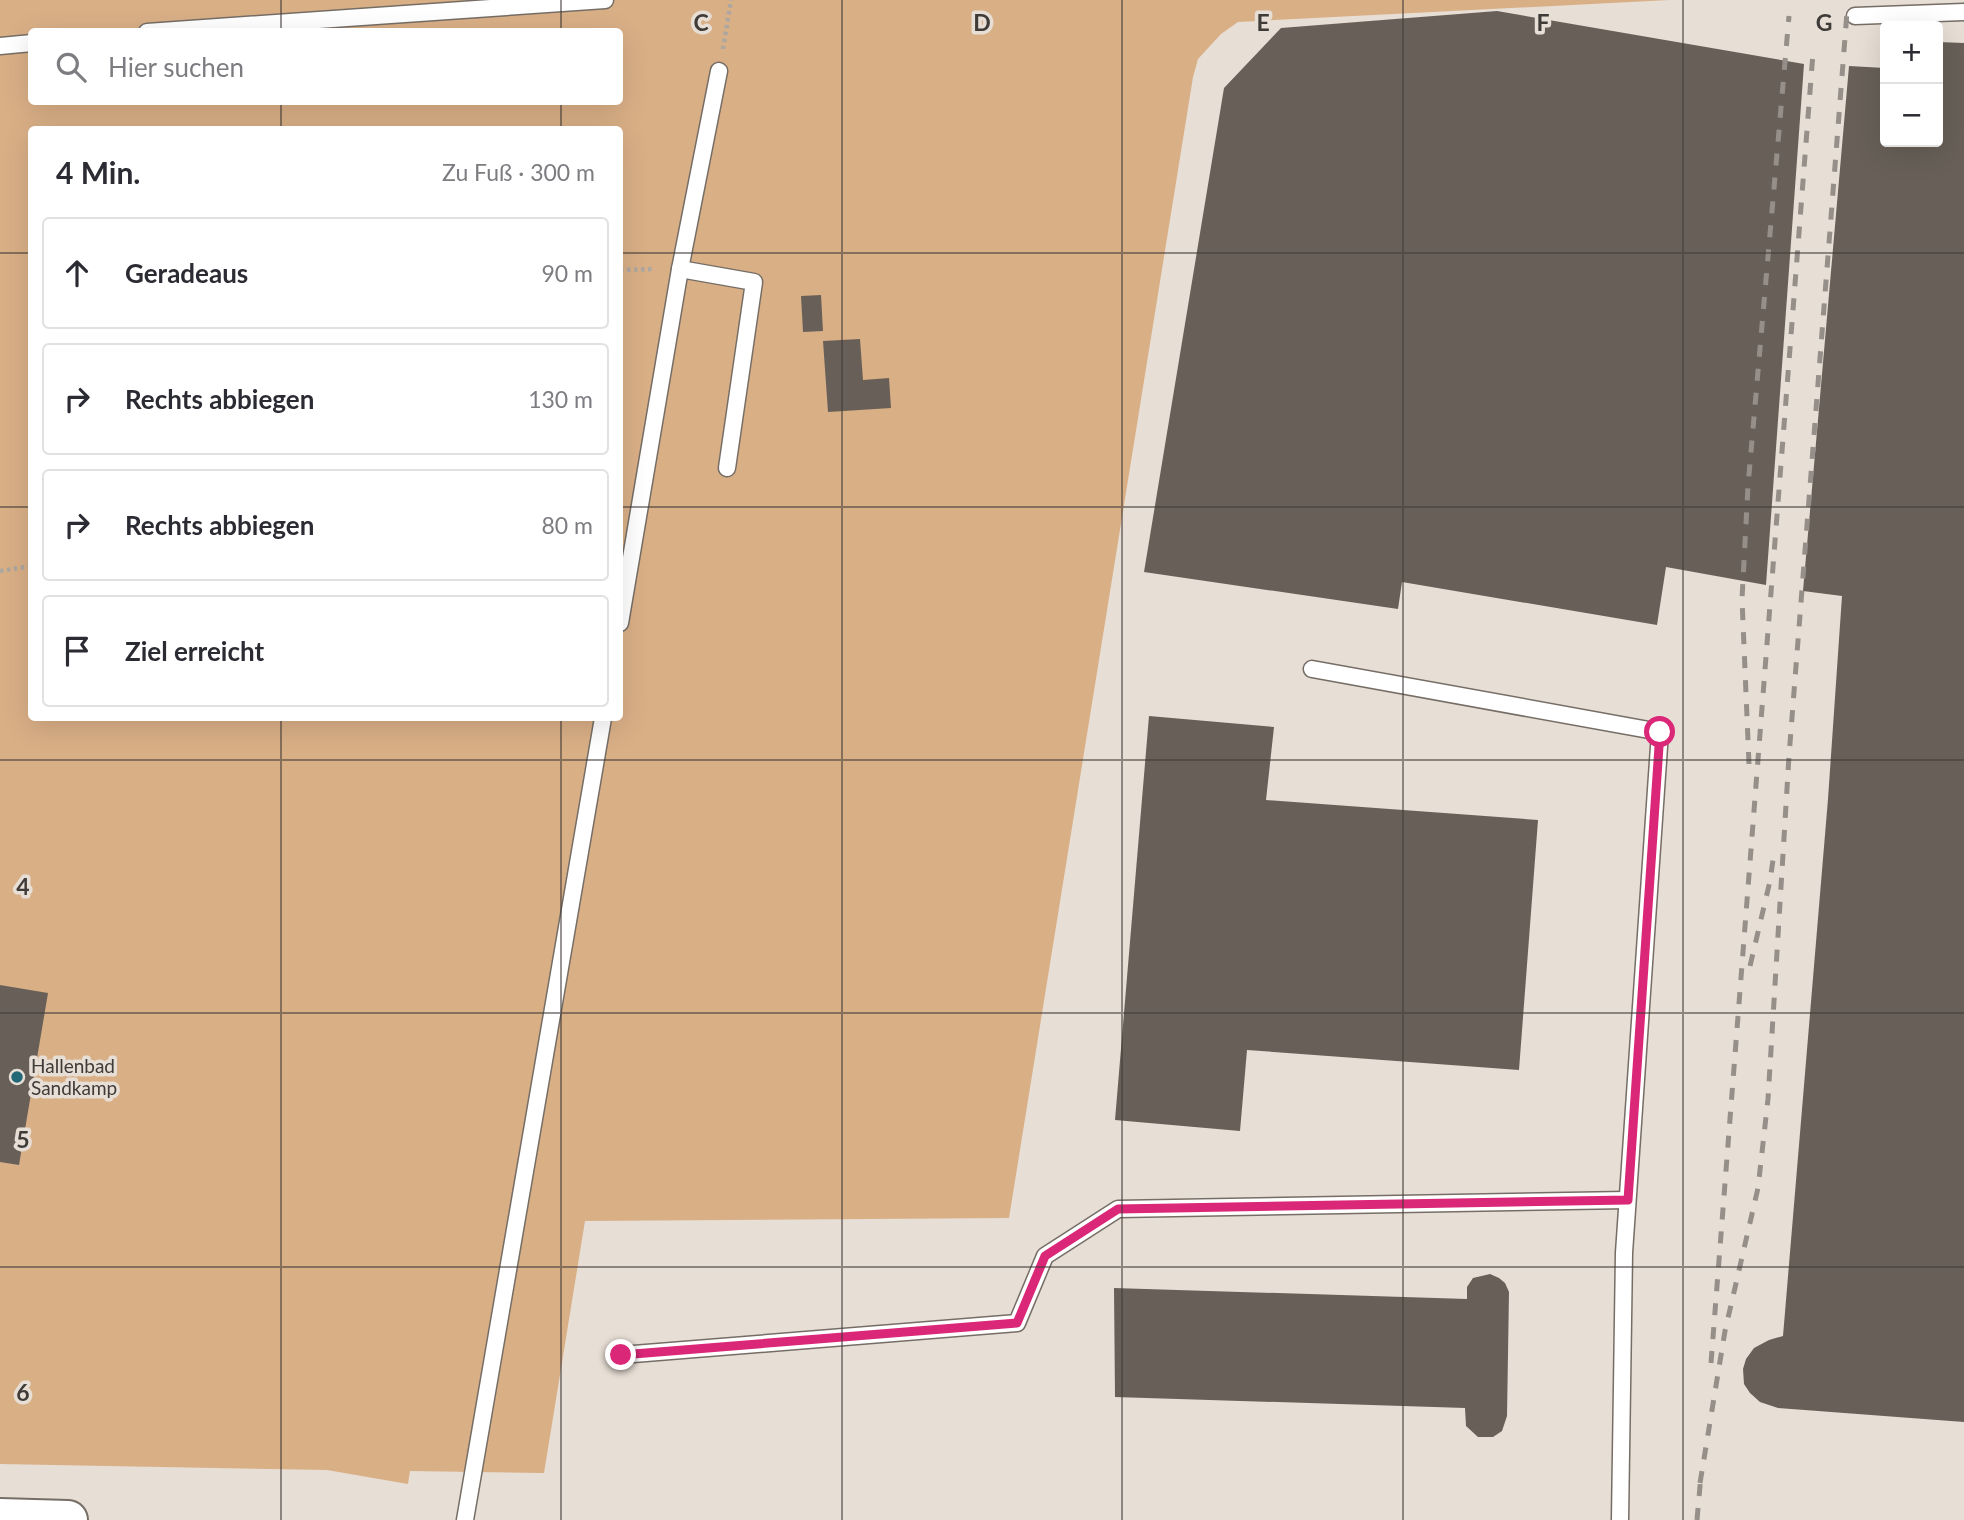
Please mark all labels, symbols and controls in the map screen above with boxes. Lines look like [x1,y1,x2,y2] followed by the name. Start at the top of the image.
[693,8,709,36] text: C
[973,8,991,36] text: D
[1256,8,1270,36] text: E
[1536,8,1550,36] text: F
[1816,8,1832,36] text: G
[1880,21,1943,147] map controls
[1880,21,1943,84] button: +
[28,28,623,105] search box
[52,48,90,86] icon: search
[108,51,244,83] text: Hier suchen
[1880,84,1943,147] button: −
[56,154,141,190] text: 4 Min.
[442,158,595,186] text: Zu Fuß · 300 m
[58,254,96,292] icon: ahead
[125,257,248,289] text: Geradeaus
[542,259,593,287] text: 90 m
[58,380,96,418] icon: right
[125,383,314,415] text: Rechts abbiegen
[528,385,593,413] text: 130 m
[58,506,96,544] icon: right
[125,509,314,541] text: Rechts abbiegen
[542,511,593,539] text: 80 m
[58,632,96,670] icon: arrive
[125,635,264,667] text: Ziel erreicht
[1644,716,1675,747] route start
[16,872,30,900] text: 4
[31,1054,117,1099] place label: Hallenbad Sandkamp
[9,1069,25,1085] marker: Hallenbad Sandkamp
[16,1125,30,1153] text: 5
[605,1339,636,1370] route end
[16,1378,30,1406] text: 6

